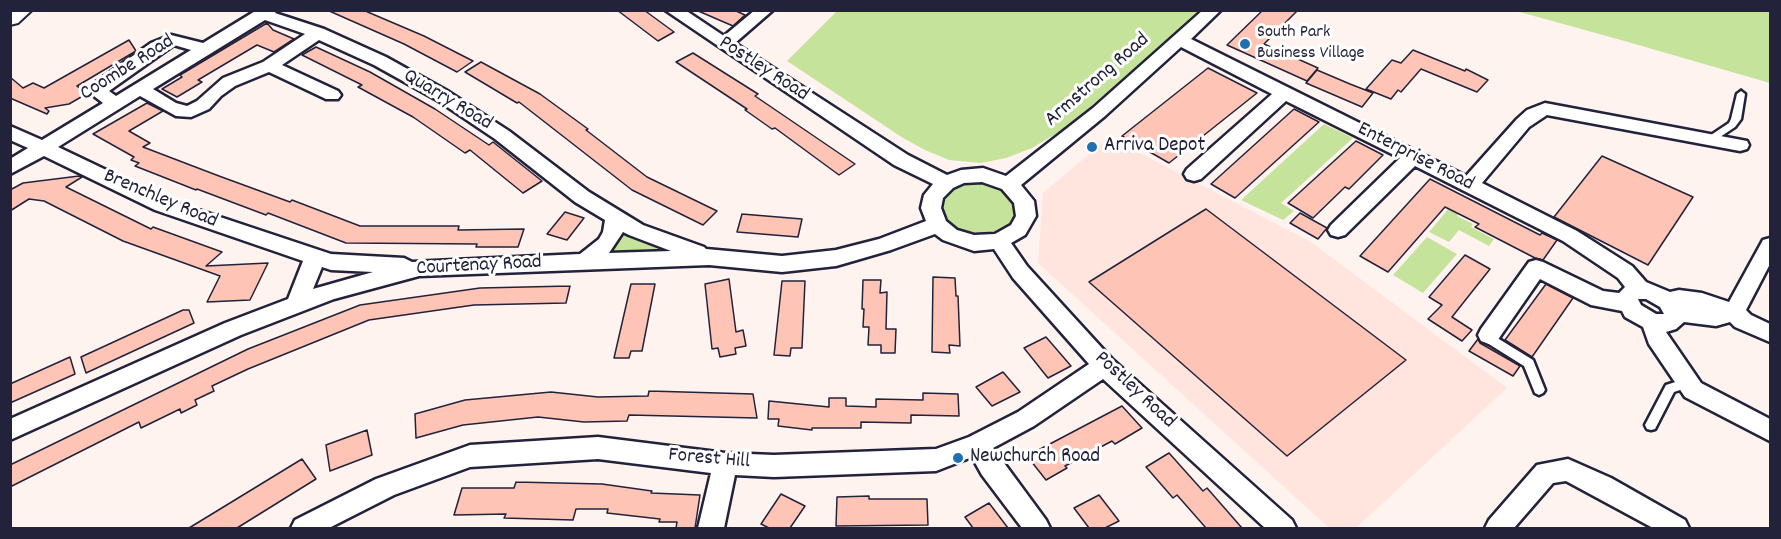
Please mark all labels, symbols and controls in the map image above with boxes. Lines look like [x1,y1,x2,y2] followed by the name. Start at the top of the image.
[1257,23,1364,66] place label: South Park Business Village
[1041,29,1155,133] street label: Armstrong Road
[76,30,180,108] street label: Coombe Road
[713,32,813,108] street label: Postley Road
[1238,37,1252,51] marker: South Park Business Village
[398,65,496,137] street label: Quarry Road
[1352,118,1478,198] street label: Enterprise Road
[1104,134,1205,160] place label: Arriva Depot
[1085,140,1099,154] marker: Arriva Depot
[99,165,221,235] street label: Brenchley Road
[416,251,542,283] street label: Courtenay Road
[1088,347,1180,435] street label: Postley Road
[667,444,751,476] street label: Forest Hill
[970,445,1100,471] place label: Newchurch Road
[951,451,965,465] marker: Newchurch Road

